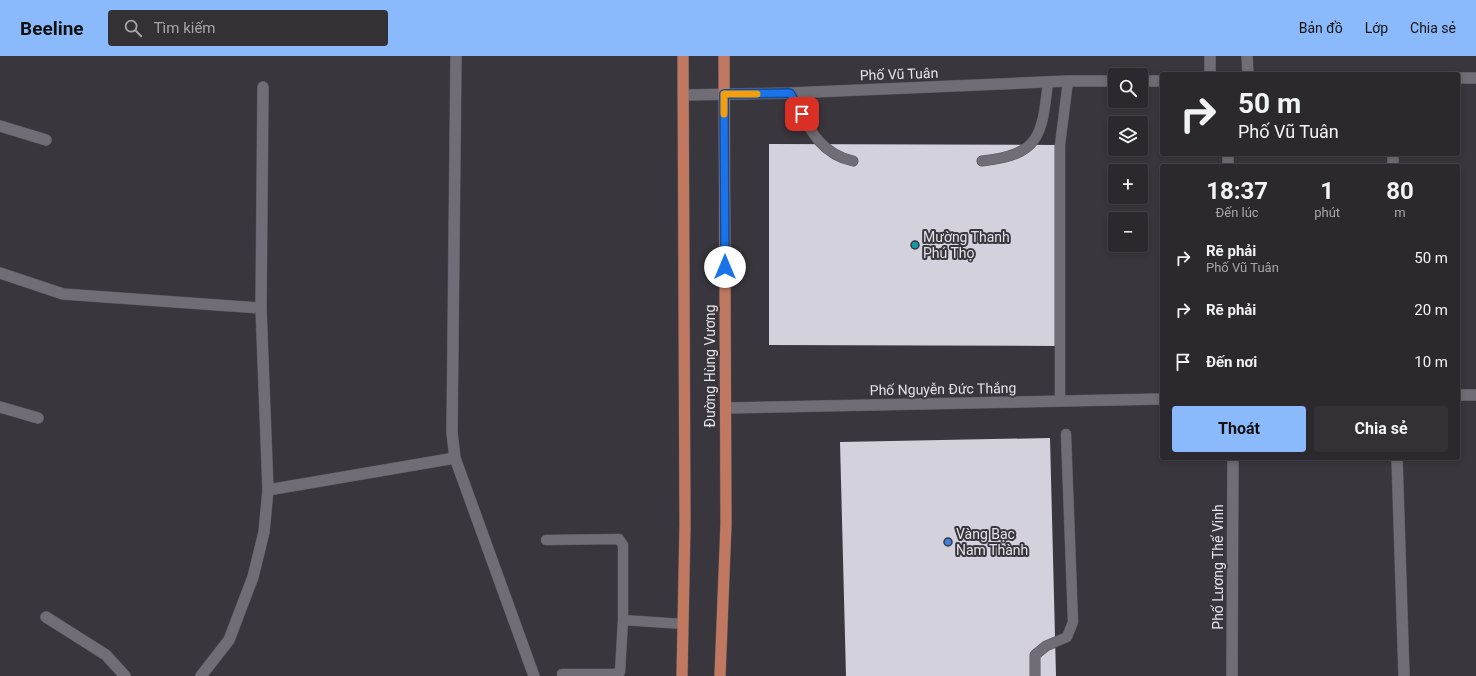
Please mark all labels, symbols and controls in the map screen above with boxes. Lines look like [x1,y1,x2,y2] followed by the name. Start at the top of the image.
[108,10,388,46] search box
[20,17,84,40] text: Beeline
[122,17,144,39] icon: search
[154,19,216,37] text: Tìm kiếm
[1299,20,1343,36] text: Bản đồ
[1365,20,1388,36] text: Lớp
[1410,20,1456,36] text: Chia sẻ
[860,65,938,83] street label: Phố Vũ Tuân
[1108,68,1148,252] map controls
[1108,68,1148,108] button: search
[1238,87,1301,120] text: 50 m
[1172,88,1224,140] icon: right
[785,97,819,131] pin
[791,103,813,125] icon: arrive
[1108,116,1148,156] button: layers
[1238,121,1339,142] text: Phố Vũ Tuân
[1108,164,1148,204] button: +
[1206,177,1268,205] text: 18:37
[1320,177,1334,205] text: 1
[1386,177,1414,205] text: 80
[1216,205,1259,220] text: Đến lúc
[1314,205,1340,220] text: phút
[1394,205,1406,220] text: m
[1108,212,1148,252] button: −
[923,229,1010,261] place label: Mường Thanh Phú Thọ
[910,240,920,250] marker: Mường Thanh Phú Thọ
[1206,242,1256,260] text: Rẽ phải
[704,246,746,288] position arrow
[1172,247,1194,269] icon: right
[1414,249,1448,267] text: 50 m
[1206,260,1279,275] text: Phố Vũ Tuân
[1172,299,1194,321] icon: right
[1206,301,1256,319] text: Rẽ phải
[1414,301,1448,319] text: 20 m
[702,305,718,427] street label: Đường Hùng Vương
[1172,351,1194,373] icon: arrive
[1206,353,1257,371] text: Đến nơi
[1414,353,1448,371] text: 10 m
[870,380,1016,398] street label: Phố Nguyễn Đức Thắng
[1172,406,1306,452] button: Thoát
[1314,406,1448,452] button: Chia sẻ
[1210,504,1226,630] street label: Phố Lương Thế Vinh
[956,526,1028,558] place label: Vàng Bạc Nam Thành
[943,537,953,547] marker: Vàng Bạc Nam Thành

